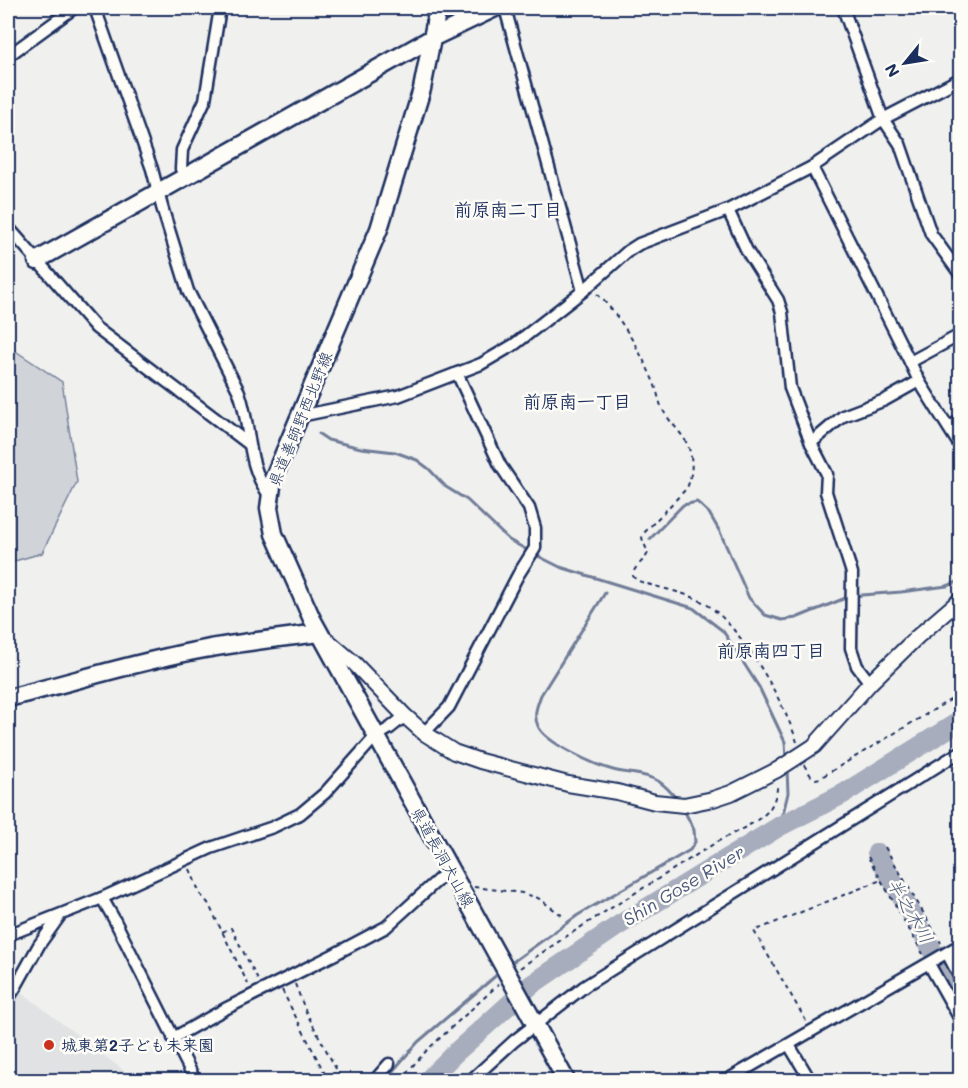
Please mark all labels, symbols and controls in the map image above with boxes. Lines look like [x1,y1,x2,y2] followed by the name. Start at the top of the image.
[875,33,935,93] north arrow
[879,60,904,81] text: N
[454,197,562,221] district label: 前原南二丁目
[263,348,336,490] street label: 県道善師野西北野線
[523,389,631,413] district label: 前原南一丁目
[717,638,825,662] district label: 前原南四丁目
[407,803,480,911] street label: 県道長洞犬山線
[618,839,749,931] water label: Shin Gose River
[882,873,939,948] water label: 半之木川
[61,1034,214,1055] place label: 城東第2子ども未来園
[42,1038,56,1052] marker: 城東第2子ども未来園

